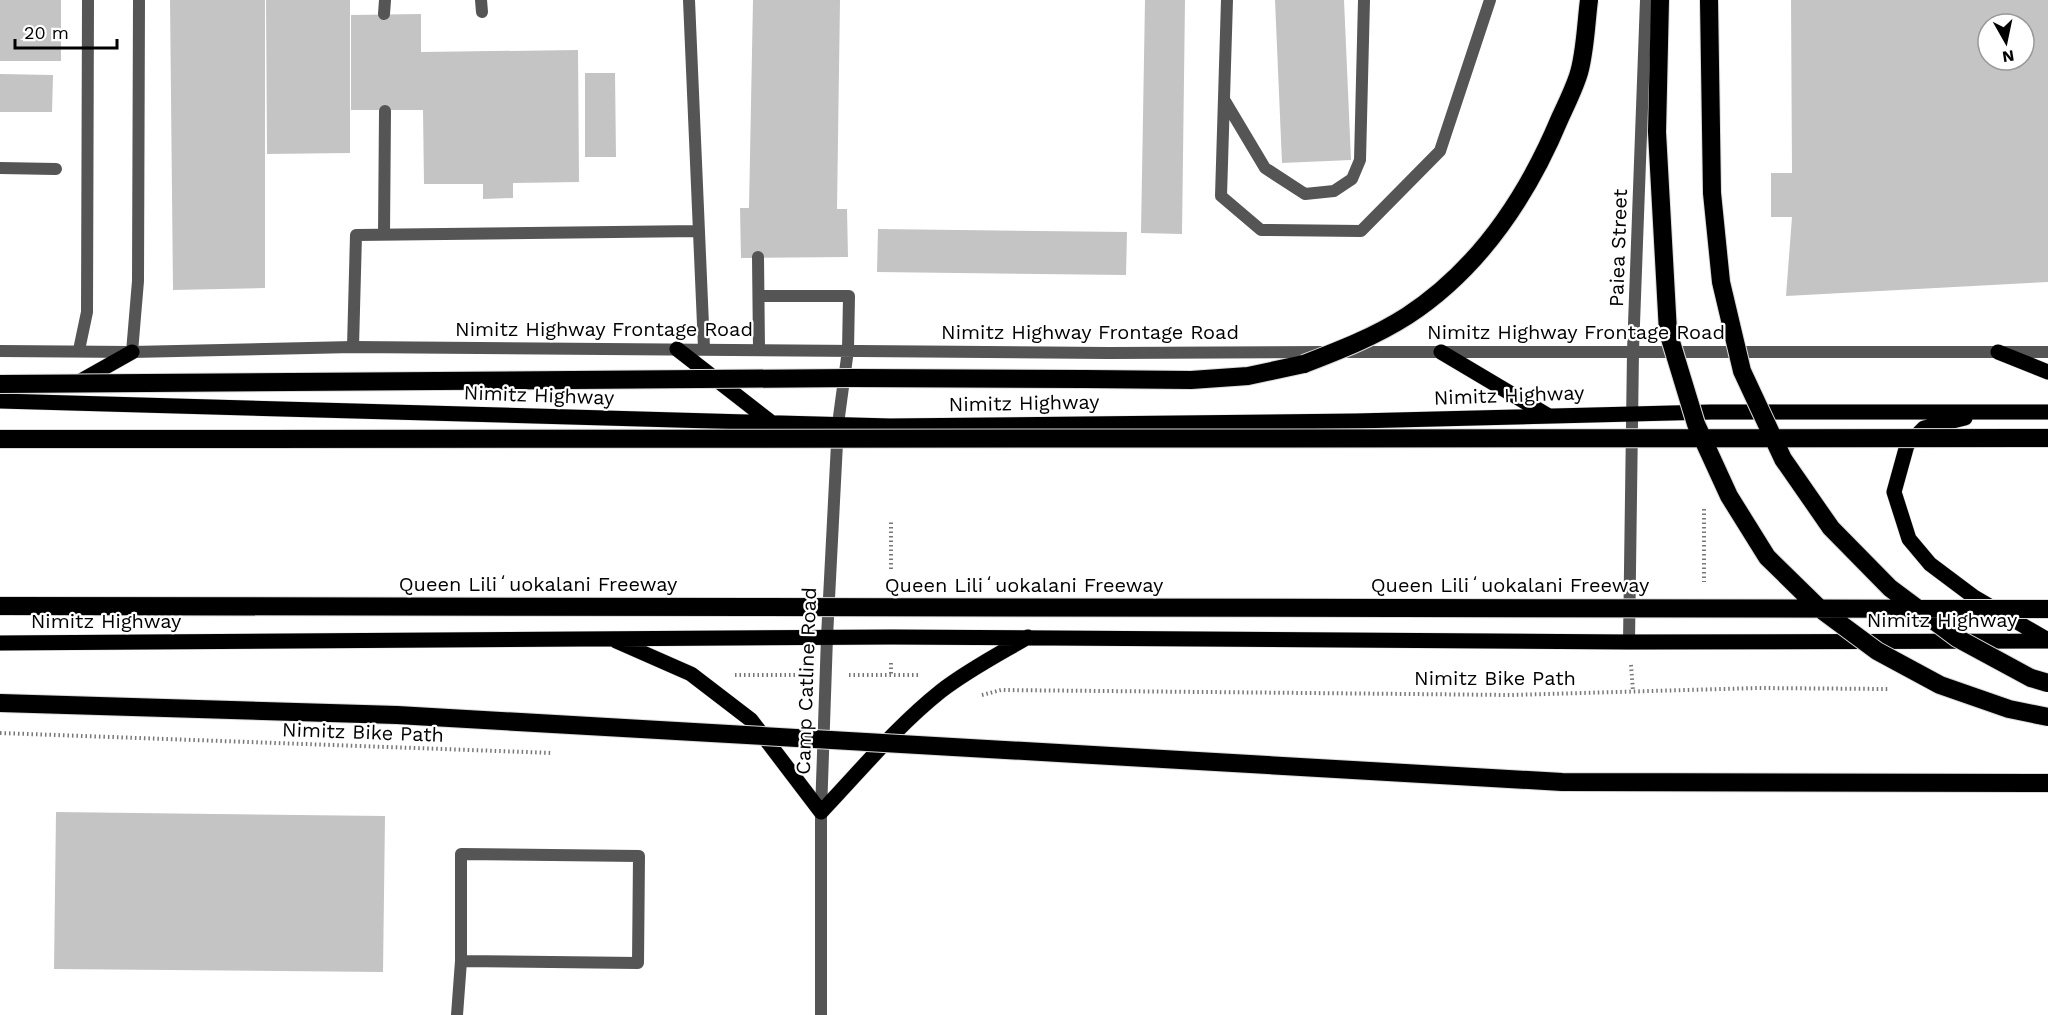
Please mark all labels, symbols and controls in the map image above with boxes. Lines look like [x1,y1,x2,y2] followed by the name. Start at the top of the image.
[15,12,117,50] scale bar
[1976,12,2036,72] north arrow
[24,22,69,43] text: 20 m
[2001,46,2016,67] text: N
[1604,188,1632,308] street label: Paiea Street
[455,317,753,341] street label: Nimitz Highway Frontage Road
[941,320,1239,344] street label: Nimitz Highway Frontage Road
[1427,320,1725,344] street label: Nimitz Highway Frontage Road
[463,380,615,410] street label: Nimitz Highway
[1433,380,1585,410] street label: Nimitz Highway
[948,390,1100,416] street label: Nimitz Highway
[399,572,678,596] street label: Queen Liliʻuokalani Freeway
[885,573,1164,597] street label: Queen Liliʻuokalani Freeway
[1371,573,1650,597] street label: Queen Liliʻuokalani Freeway
[791,587,821,775] street label: Camp Catline Road
[1867,608,2018,632] street label: Nimitz Highway
[31,609,182,633] street label: Nimitz Highway
[1414,666,1576,690] street label: Nimitz Bike Path
[282,717,444,747] street label: Nimitz Bike Path

